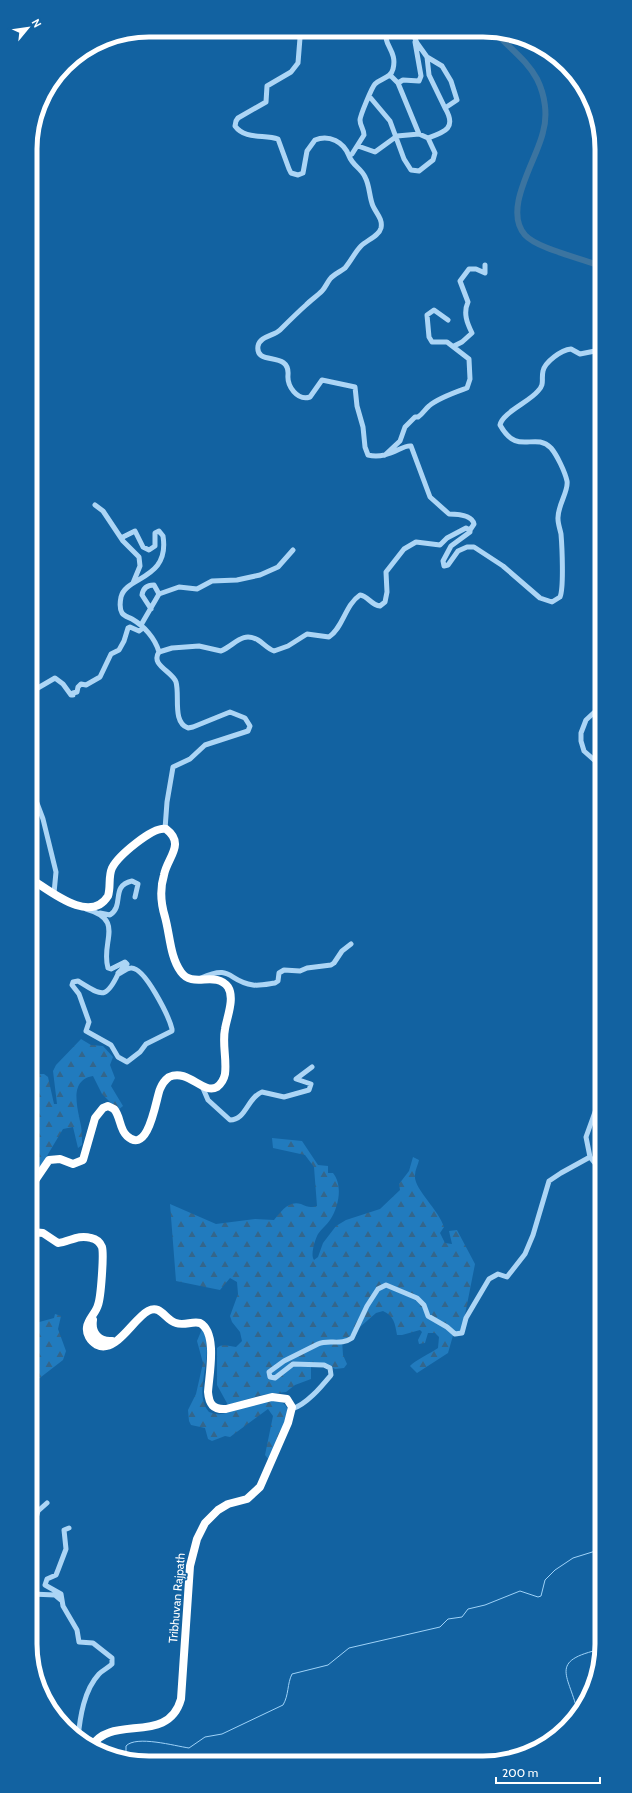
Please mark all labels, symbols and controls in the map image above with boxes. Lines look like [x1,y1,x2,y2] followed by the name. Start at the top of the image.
[8,8,48,48] north arrow
[29,16,45,30] text: N
[165,1552,188,1644] street label: Tribhuvan Rajpath
[496,1759,600,1785] scale bar
[502,1765,538,1780] text: 200 m

